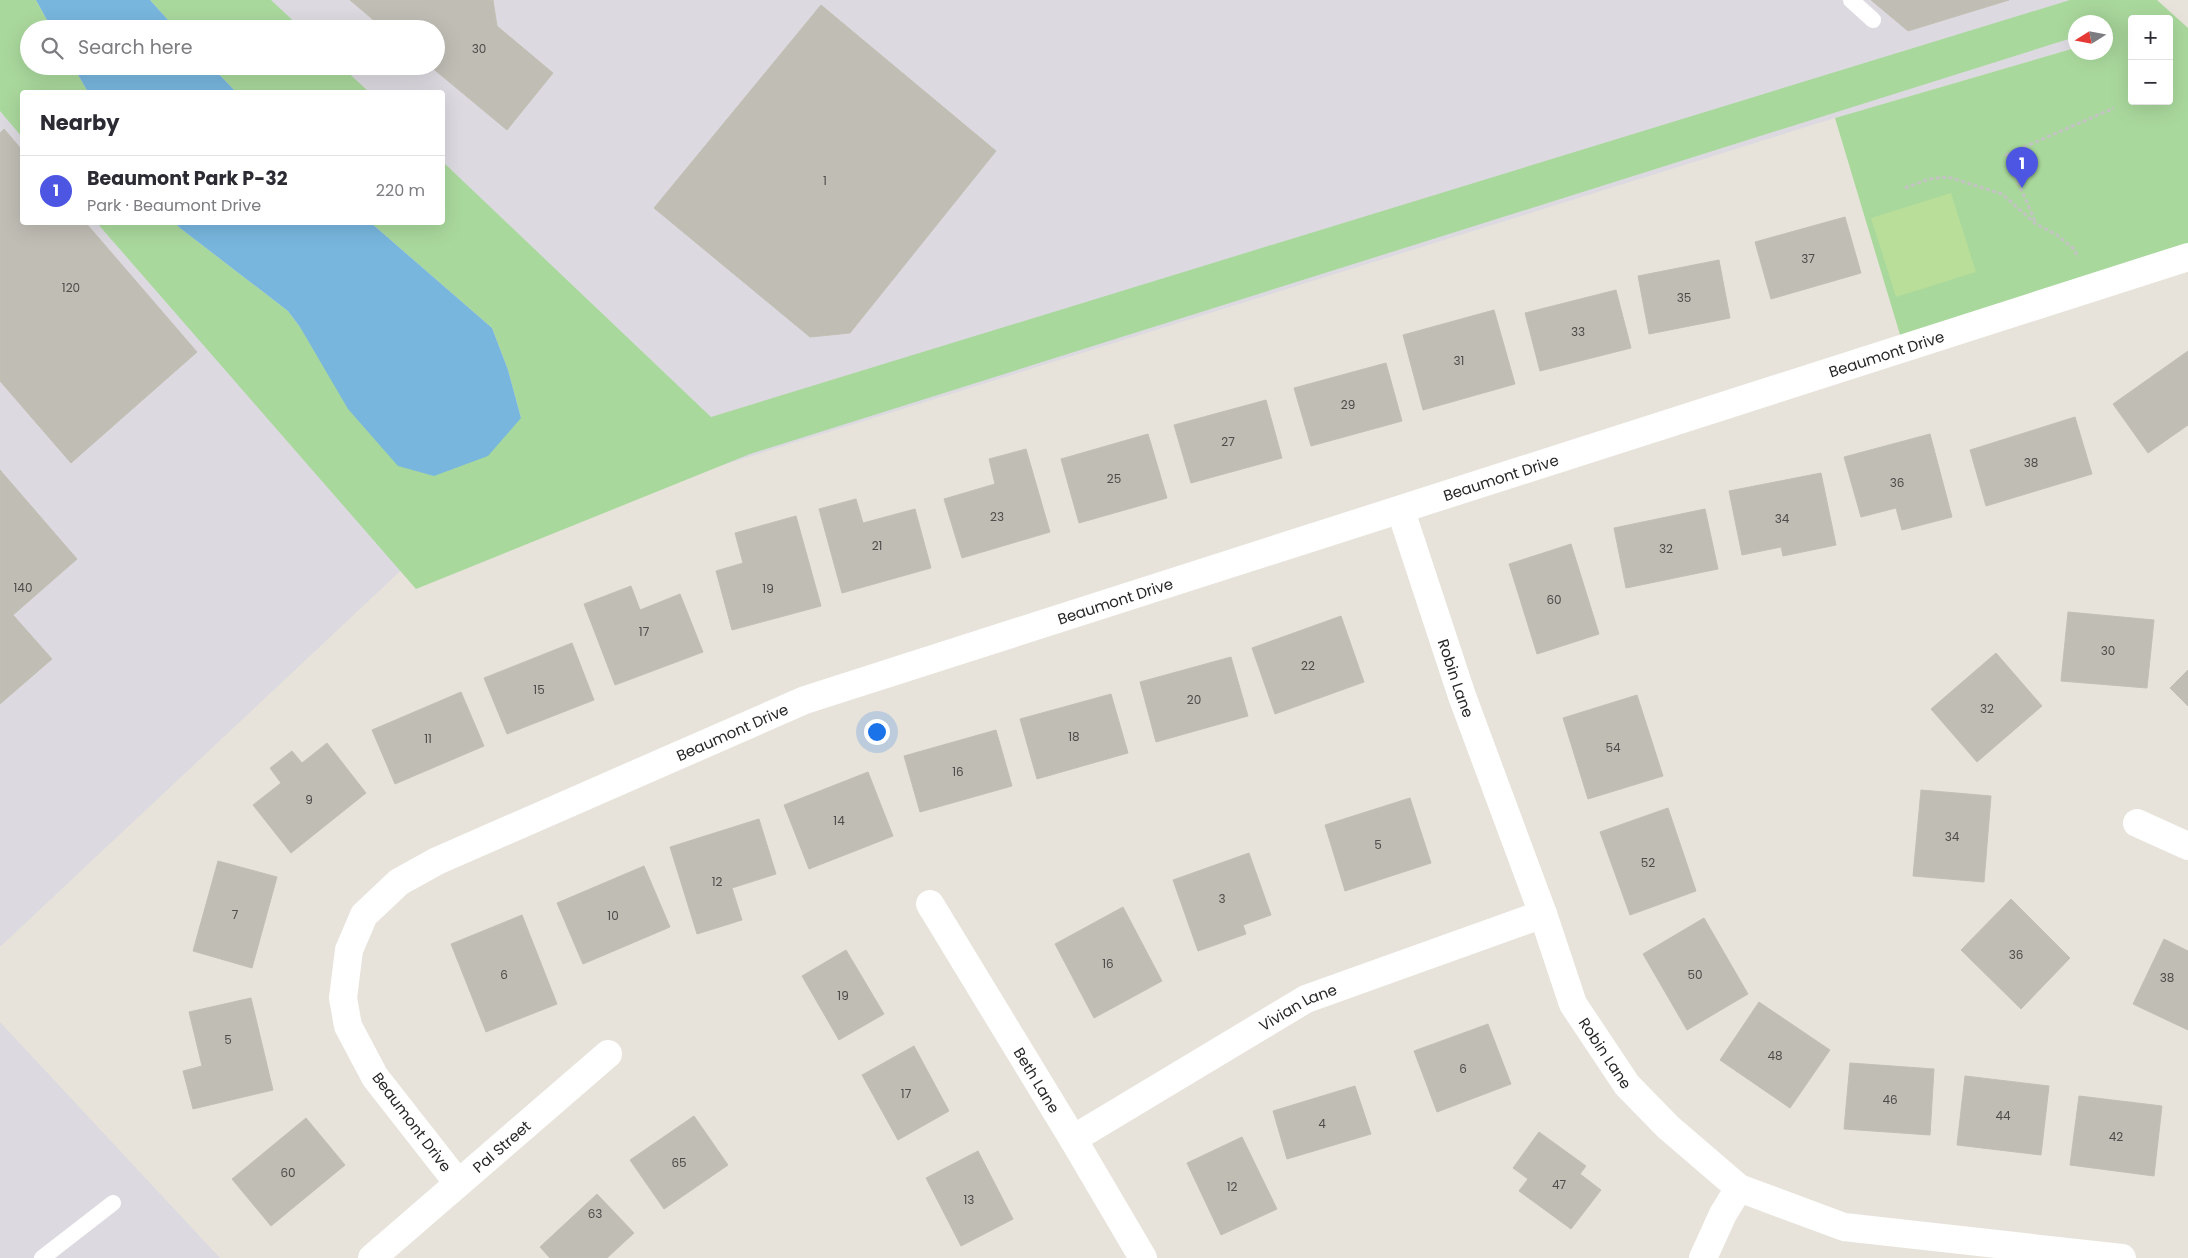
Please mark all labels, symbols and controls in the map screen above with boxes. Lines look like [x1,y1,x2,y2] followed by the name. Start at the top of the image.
[2068,15,2113,60] north arrow
[2128,15,2173,105] map controls
[2128,15,2173,60] button: +
[20,20,445,75] search box
[38,34,66,62] icon: search
[78,34,192,61] text: Search here
[472,40,486,57] house number: 30
[2128,60,2173,105] button: −
[40,108,120,137] text: Nearby
[2006,147,2038,188] pin: 1
[87,165,288,192] text: Beaumont Park P-32
[823,172,827,189] house number: 1
[53,179,59,202] text: 1
[376,179,425,202] text: 220 m
[87,194,261,217] text: Park · Beaumont Drive
[1801,250,1815,267] house number: 37
[62,279,80,296] house number: 120
[1677,289,1691,306] house number: 35
[1571,323,1585,340] house number: 33
[1826,325,1947,382] street label: Beaumont Drive
[1454,352,1464,369] house number: 31
[1341,396,1355,413] house number: 29
[1221,433,1235,450] house number: 27
[1440,449,1561,505] street label: Beaumont Drive
[2024,454,2038,471] house number: 38
[1107,470,1121,487] house number: 25
[1890,474,1904,491] house number: 36
[990,508,1004,525] house number: 23
[1775,510,1790,527] house number: 34
[872,537,882,554] house number: 21
[1659,540,1673,557] house number: 32
[1055,572,1175,629] street label: Beaumont Drive
[14,579,32,596] house number: 140
[762,580,774,597] house number: 19
[1546,591,1562,608] house number: 60
[639,623,650,640] house number: 17
[1433,636,1480,720] street label: Robin Lane
[2101,642,2115,659] house number: 30
[1301,657,1315,674] house number: 22
[533,681,545,698] house number: 15
[1187,691,1201,708] house number: 20
[673,698,791,766] street label: Beaumont Drive
[1980,700,1994,717] house number: 32
[864,719,890,745] your location
[1068,728,1080,745] house number: 18
[424,730,432,747] house number: 11
[1605,739,1621,756] house number: 54
[952,763,964,780] house number: 16
[305,791,313,808] house number: 9
[833,812,845,829] house number: 14
[1945,828,1960,845] house number: 34
[1374,836,1382,853] house number: 5
[1641,854,1655,871] house number: 52
[712,873,722,890] house number: 12
[1218,890,1226,907] house number: 3
[232,906,239,923] house number: 7
[607,907,619,924] house number: 10
[2009,946,2023,963] house number: 36
[1102,955,1114,972] house number: 16
[500,966,508,983] house number: 6
[1687,966,1703,983] house number: 50
[2160,969,2174,986] house number: 38
[1255,978,1339,1036] street label: Vivian Lane
[837,987,849,1004] house number: 19
[1574,1013,1637,1093] street label: Robin Lane
[224,1031,232,1048] house number: 5
[1009,1043,1065,1117] street label: Beth Lane
[1767,1047,1783,1064] house number: 48
[1459,1060,1467,1077] house number: 6
[368,1068,456,1176] street label: Beaumont Drive
[901,1085,912,1102] house number: 17
[1882,1091,1898,1108] house number: 46
[1995,1107,2011,1124] house number: 44
[468,1115,535,1177] street label: Pal Street
[1318,1115,1326,1132] house number: 4
[2109,1128,2123,1145] house number: 42
[671,1154,687,1171] house number: 65
[280,1164,296,1181] house number: 60
[1552,1176,1566,1193] house number: 47
[1227,1178,1237,1195] house number: 12
[964,1191,974,1208] house number: 13
[588,1205,602,1222] house number: 63

